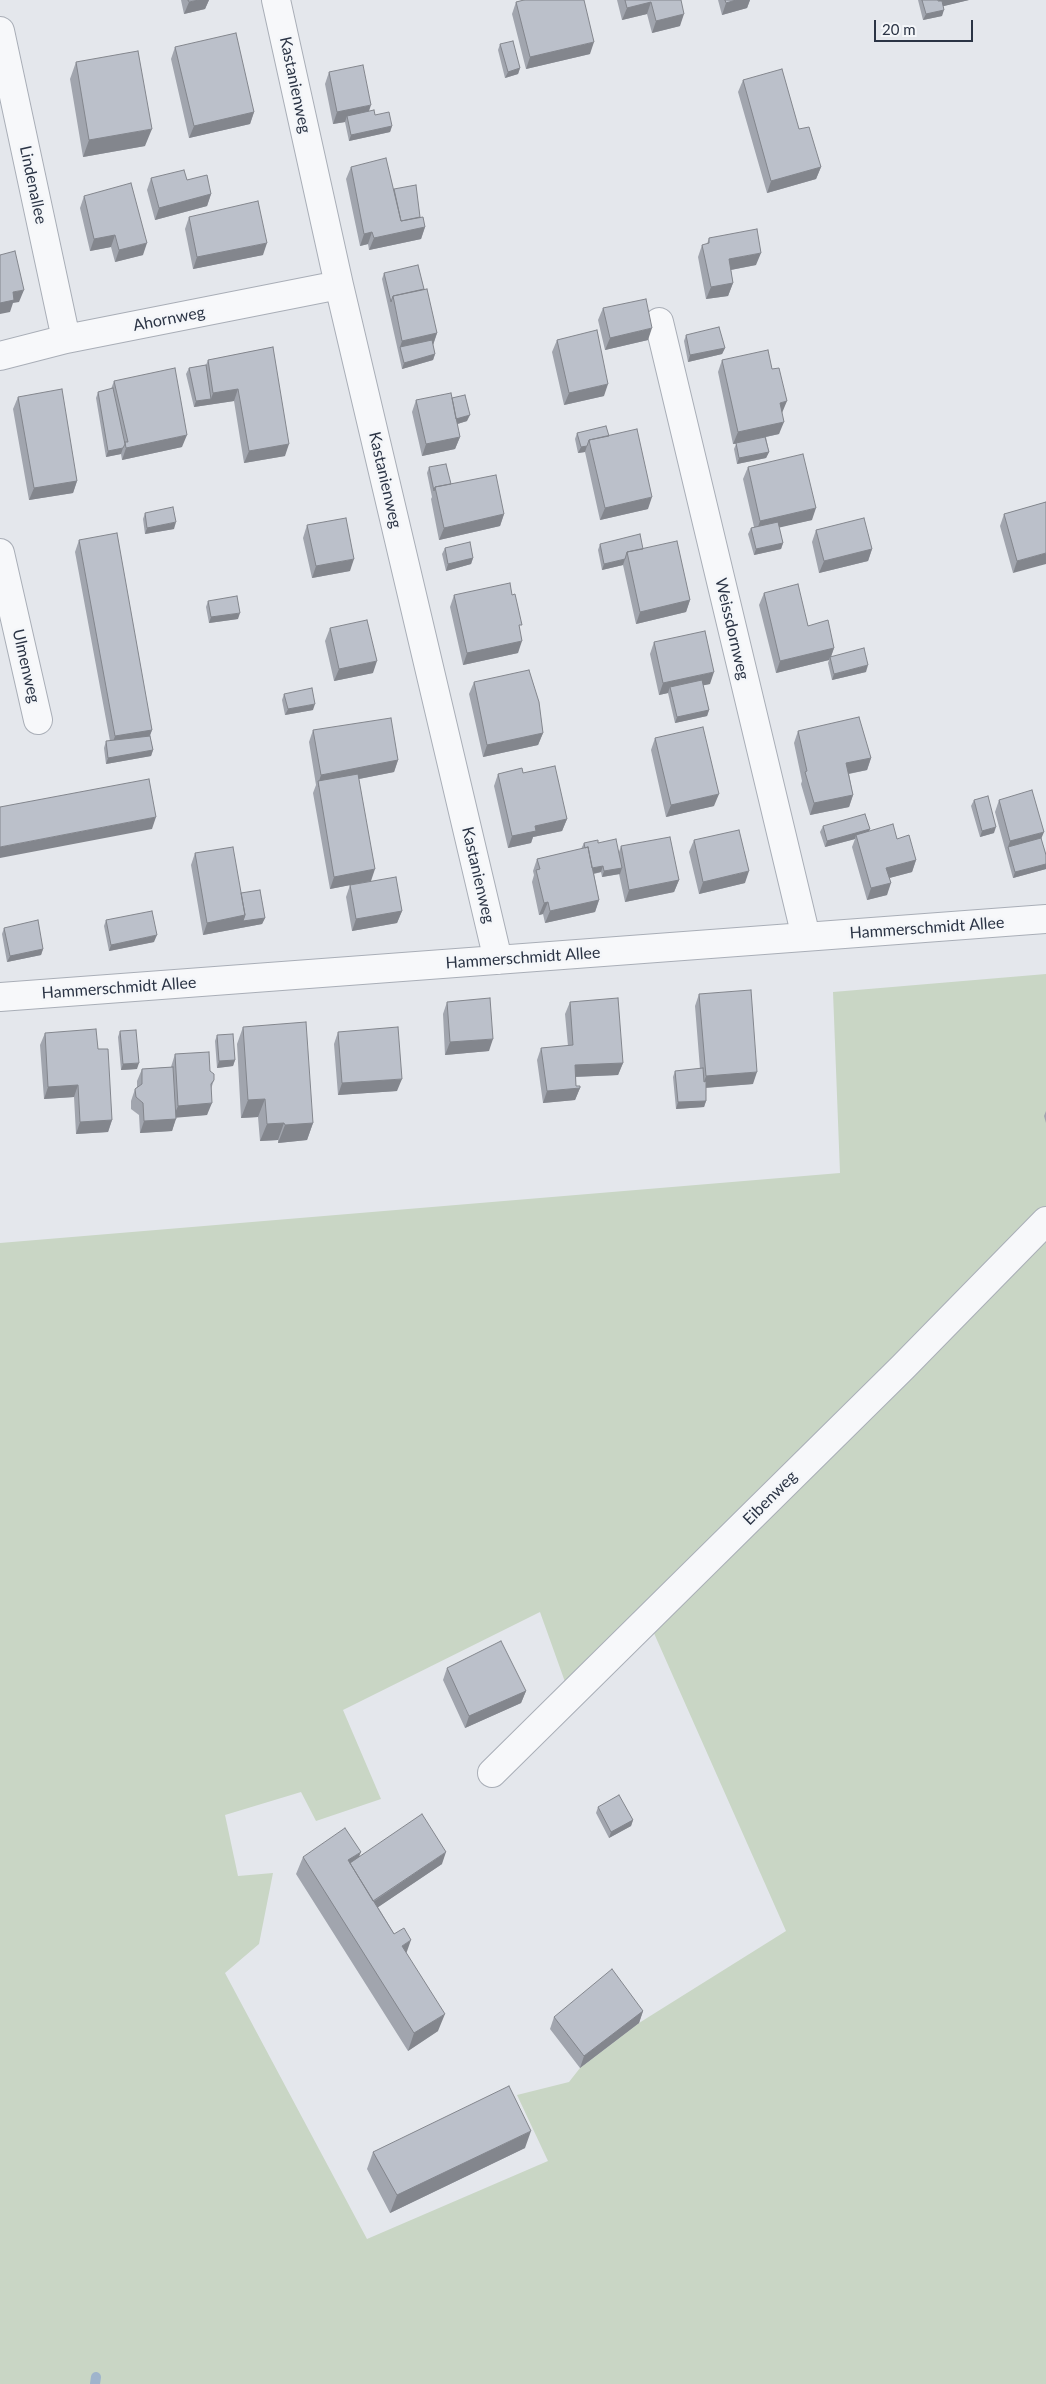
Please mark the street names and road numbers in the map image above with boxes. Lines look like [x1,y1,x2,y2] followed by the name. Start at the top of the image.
[275,35,315,135] street label: Kastanienweg
[15,144,51,226] street label: Lindenallee
[131,303,207,335] street label: Ahornweg
[365,430,405,530] street label: Kastanienweg
[711,576,753,682] street label: Weissdornweg
[8,627,44,705] street label: Ulmenweg
[458,825,498,925] street label: Kastanienweg
[849,913,1005,943] street label: Hammerschmidt Allee
[445,943,601,973] street label: Hammerschmidt Allee
[41,973,197,1003] street label: Hammerschmidt Allee
[739,1467,801,1529] street label: Eibenweg

